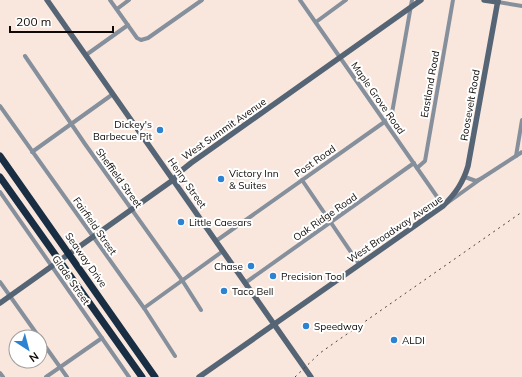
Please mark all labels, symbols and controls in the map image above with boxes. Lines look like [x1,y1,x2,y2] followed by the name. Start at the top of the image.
[10,8,113,34] scale bar
[16,14,51,29] text: 200 m
[418,50,442,118] street label: Eastland Road
[348,59,408,137] street label: Maple Grove Road
[457,68,483,142] street label: Roosevelt Road
[179,95,269,163] street label: West Summit Avenue
[93,118,152,143] place label: Dickey's Barbecue Pit
[155,125,165,135] marker: Dickey's Barbecue Pit
[292,142,338,180] street label: Post Road
[93,146,145,211] street label: Sheffield Street
[165,155,209,211] street label: Henry Street
[229,167,279,192] place label: Victory Inn & Suites
[216,174,226,184] marker: Victory Inn & Suites
[290,190,360,244] street label: Oak Ridge Road
[345,192,445,266] street label: West Broadway Avenue
[70,195,120,258] street label: Fairfield Street
[189,216,252,229] place label: Little Caesars
[176,217,186,227] marker: Little Caesars
[62,230,110,290] street label: Seaway Drive
[49,253,93,308] street label: Glade Street
[214,260,243,273] place label: Chase
[246,261,256,271] marker: Chase
[281,270,344,283] place label: Precision Tool
[268,271,278,281] marker: Precision Tool
[232,285,273,298] place label: Taco Bell
[219,286,229,296] marker: Taco Bell
[314,320,364,333] place label: Speedway
[301,321,311,331] marker: Speedway
[8,329,48,369] north arrow
[402,334,425,347] place label: ALDI
[389,335,399,345] marker: ALDI
[26,349,41,365] text: N

